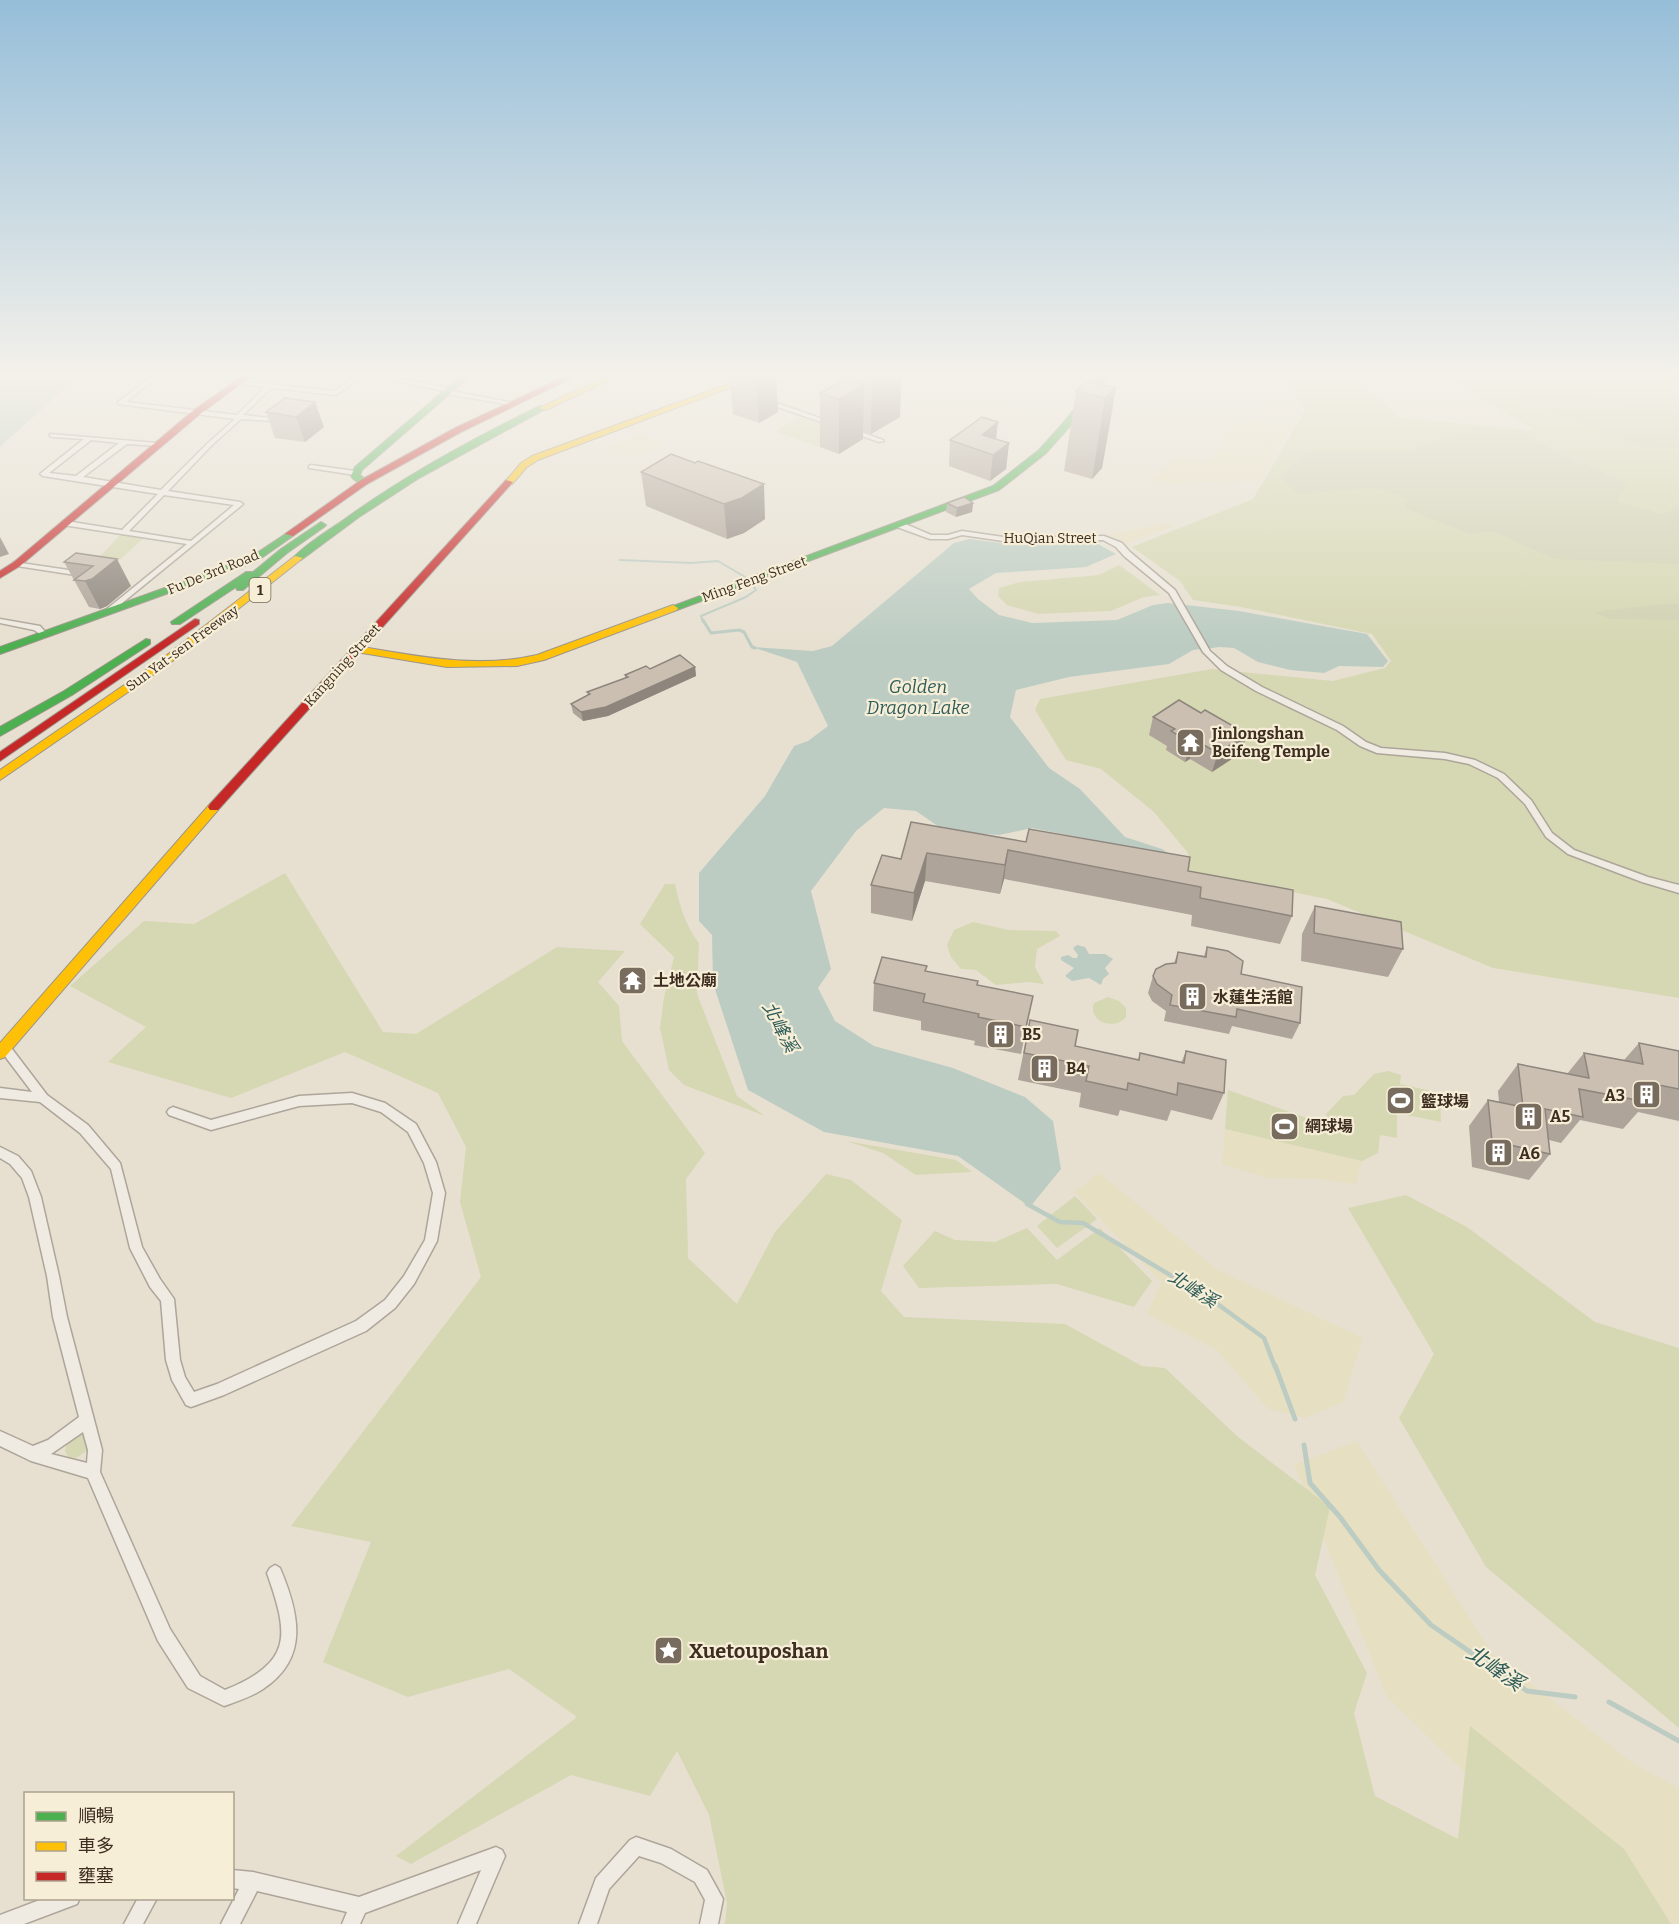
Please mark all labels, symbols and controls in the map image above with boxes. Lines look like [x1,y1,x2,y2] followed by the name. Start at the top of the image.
[1003,530,1097,547] street label: HuQian Street
[165,546,261,599] street label: Fu De 3rd Road
[700,553,809,606] street label: Ming Feng Street
[250,578,270,602] road number: 1
[122,601,243,695] street label: Sun Yat-sen Freeway
[301,620,384,710] street label: Kangning Street
[867,676,970,719] water label: Golden Dragon Lake
[1211,724,1330,761] place label: Jinlongshan Beifeng Temple
[1175,726,1207,758] temple icon: Jinlongshan Beifeng Temple
[616,964,648,996] temple icon: 土地公廟
[653,971,717,990] place label: 土地公廟
[1176,981,1208,1013] building icon: 水蓮生活館
[1213,988,1293,1007] place label: 水蓮生活館
[758,998,804,1059] water label: 北峰溪
[985,1018,1017,1050] building icon: B5
[1022,1025,1041,1044] place label: B5
[1029,1052,1061,1084] building icon: B4
[1066,1059,1086,1078] place label: B4
[1630,1079,1662,1111] building icon: A3
[1384,1085,1416,1117] sports icon: 籃球場
[1604,1086,1625,1105] place label: A3
[1421,1092,1469,1111] place label: 籃球場
[1513,1100,1545,1132] building icon: A5
[1550,1107,1570,1126] place label: A5
[1268,1110,1300,1142] sports icon: 網球場
[1305,1117,1353,1136] place label: 網球場
[1482,1137,1514,1169] building icon: A6
[1519,1144,1540,1163] place label: A6
[1164,1265,1224,1314] water label: 北峰溪
[652,1635,684,1667] place icon: Xuetouposhan
[689,1639,828,1663] place label: Xuetouposhan
[1462,1640,1531,1698] water label: 北峰溪
[24,1792,234,1900] legend
[78,1805,114,1827] text: 順暢
[78,1835,114,1857] text: 車多
[78,1865,114,1887] text: 壅塞

